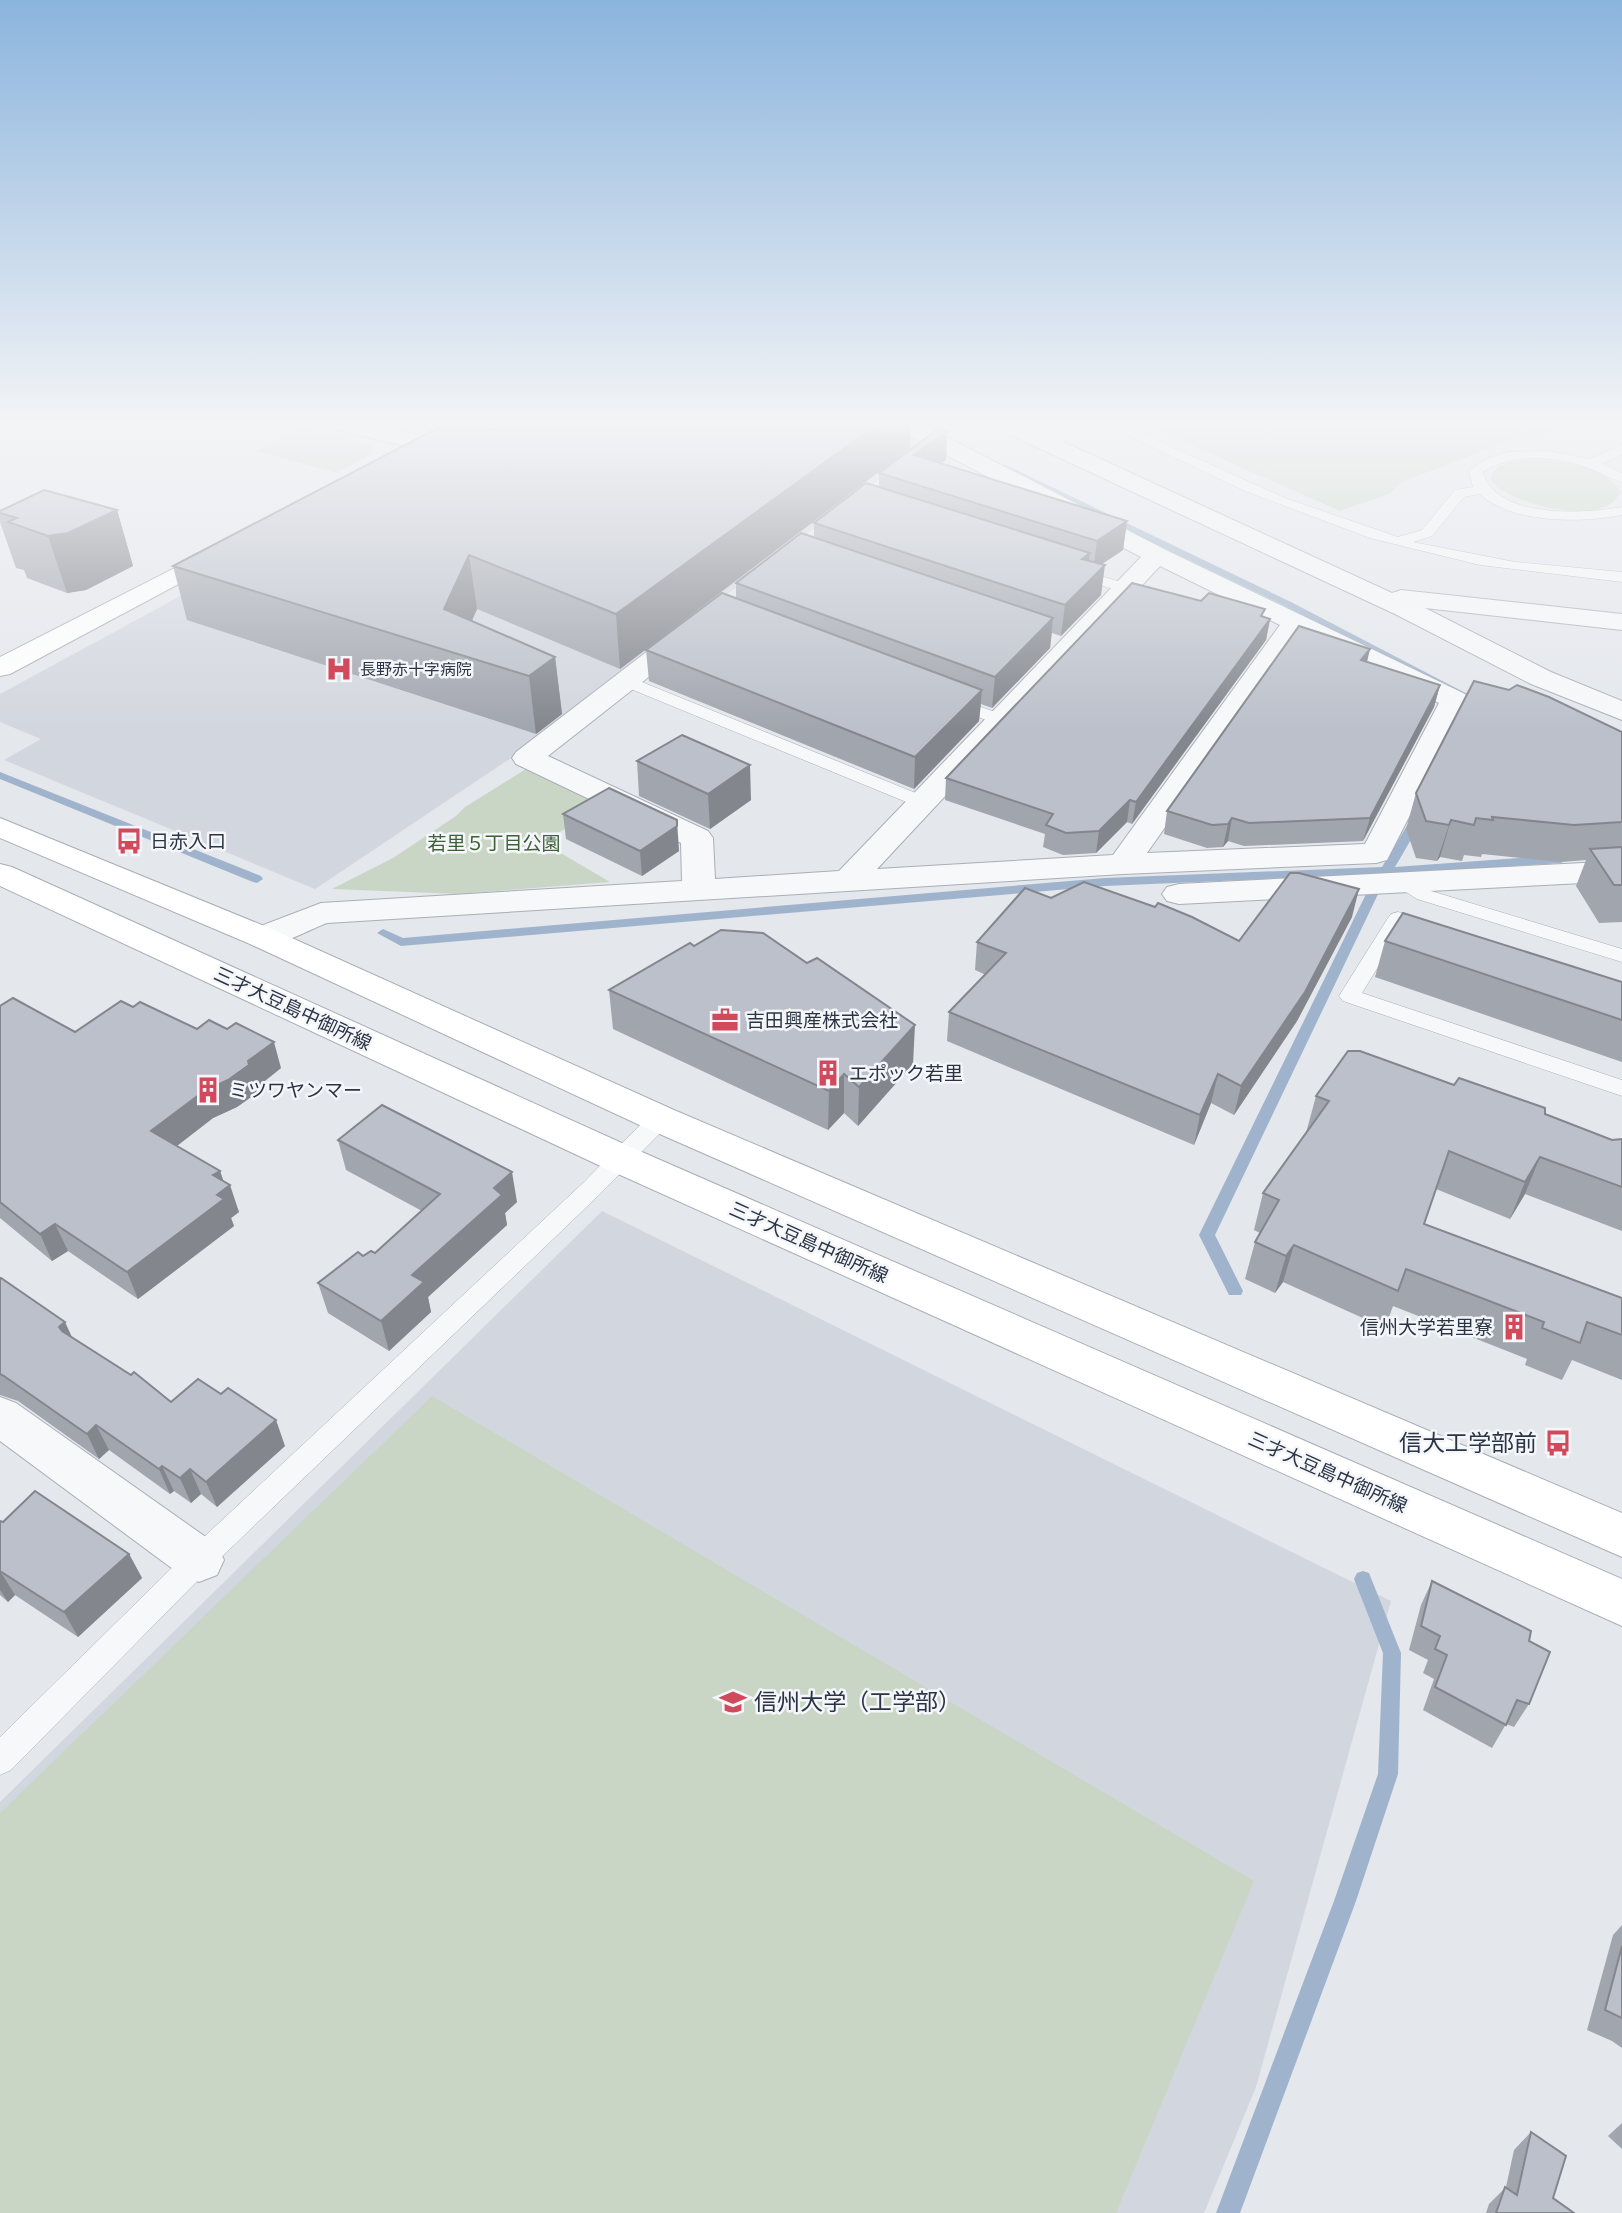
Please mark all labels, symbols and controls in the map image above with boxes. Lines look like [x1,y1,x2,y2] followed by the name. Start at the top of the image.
[324,654,354,684] hospital icon: 長野赤十字病院
[360,660,472,679] place label: 長野赤十字病院
[114,826,144,856] bus stop icon: 日赤入口
[150,830,226,852] place label: 日赤入口
[427,832,561,854] park label: 若里５丁目公園
[211,962,375,1054] street label: 三才大豆島中御所線
[710,1005,740,1035] office icon: 吉田興産株式会社
[746,1009,898,1031] place label: 吉田興産株式会社
[813,1058,843,1088] building icon: エポック若里
[849,1062,963,1084] place label: エポック若里
[193,1075,223,1105] building icon: ミツワヤンマー
[229,1079,362,1101] place label: ミツワヤンマー
[726,1197,892,1287] street label: 三才大豆島中御所線
[1499,1312,1529,1342] building icon: 信州大学若里寮
[1360,1316,1493,1338] place label: 信州大学若里寮
[1245,1427,1411,1517] street label: 三才大豆島中御所線
[1543,1428,1573,1458] bus stop icon: 信大工学部前
[1399,1429,1537,1456] place label: 信大工学部前
[718,1687,748,1717] school or university icon: 信州大学（工学部）
[754,1688,961,1715] place label: 信州大学（工学部）

